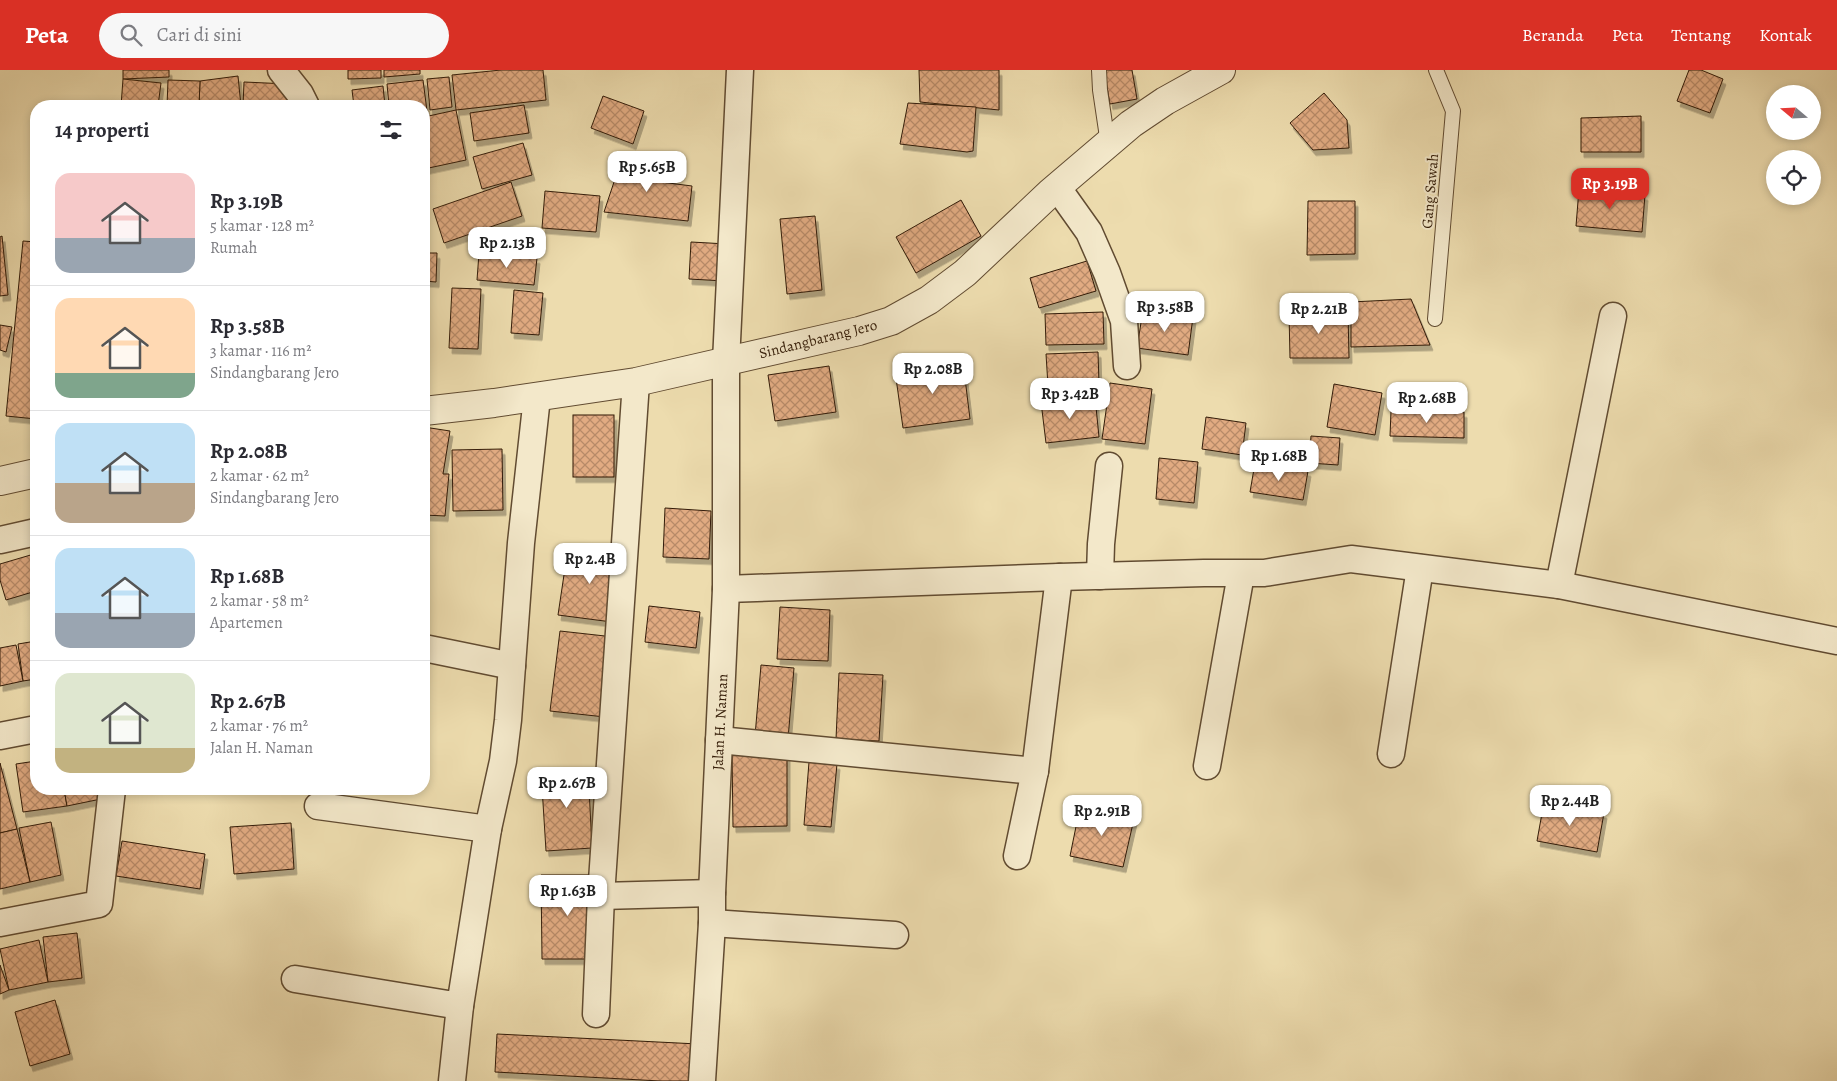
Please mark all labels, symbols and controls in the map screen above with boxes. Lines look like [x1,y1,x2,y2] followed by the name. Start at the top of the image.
[99,13,449,58] search box
[25,19,69,51] text: Peta
[117,21,145,49] icon: search
[157,22,242,48] text: Cari di sini
[1522,23,1584,47] text: Beranda
[1612,23,1643,47] text: Peta
[1671,23,1731,47] text: Tentang
[1759,23,1812,47] text: Kontak
[1766,85,1821,140] north arrow
[1766,85,1821,205] map controls
[55,116,149,144] text: 14 properti
[377,116,405,144] icon: filters
[595,150,699,193] pin: Rp 5.65B
[1766,150,1821,205] button: locate
[1417,153,1443,229] street label: Gang Sawah
[619,156,675,178] text: Rp 5.65B
[1558,168,1662,210] pin: Rp 3.19B
[1582,173,1638,195] text: Rp 3.19B
[210,187,283,215] text: Rp 3.19B
[95,193,155,253] icon: home
[210,215,314,237] text: 5 kamar · 128 m²
[455,226,559,269] pin: Rp 2.13B
[479,232,535,254] text: Rp 2.13B
[210,237,257,259] text: Rumah
[1113,290,1217,333] pin: Rp 3.58B
[1267,292,1371,335] pin: Rp 2.21B
[1136,296,1194,318] text: Rp 3.58B
[1291,298,1347,320] text: Rp 2.21B
[210,312,285,340] text: Rp 3.58B
[757,315,879,363] street label: Sindangbarang Jero
[95,318,155,378] icon: home
[210,340,311,362] text: 3 kamar · 116 m²
[881,352,985,395] pin: Rp 2.08B
[903,358,963,380] text: Rp 2.08B
[210,362,339,384] text: Sindangbarang Jero
[1018,378,1122,420] pin: Rp 3.42B
[1375,382,1479,424] pin: Rp 2.68B
[1041,383,1099,405] text: Rp 3.42B
[1398,387,1456,409] text: Rp 2.68B
[210,437,288,465] text: Rp 2.08B
[1227,440,1331,482] pin: Rp 1.68B
[95,443,155,503] icon: home
[1251,445,1307,467] text: Rp 1.68B
[210,465,309,487] text: 2 kamar · 62 m²
[210,487,339,509] text: Sindangbarang Jero
[544,542,636,585] pin: Rp 2.4B
[565,548,616,570] text: Rp 2.4B
[210,562,284,590] text: Rp 1.68B
[95,568,155,628] icon: home
[210,590,309,612] text: 2 kamar · 58 m²
[210,612,283,634] text: Apartemen
[707,673,733,771] street label: Jalan H. Naman
[210,687,286,715] text: Rp 2.67B
[95,693,155,753] icon: home
[210,715,308,737] text: 2 kamar · 76 m²
[210,737,313,759] text: Jalan H. Naman
[515,766,619,809] pin: Rp 2.67B
[538,772,596,794] text: Rp 2.67B
[1518,784,1622,827] pin: Rp 2.44B
[1541,790,1599,812] text: Rp 2.44B
[1050,794,1154,837] pin: Rp 2.91B
[1074,800,1130,822] text: Rp 2.91B
[516,874,620,917] pin: Rp 1.63B
[540,880,596,902] text: Rp 1.63B

